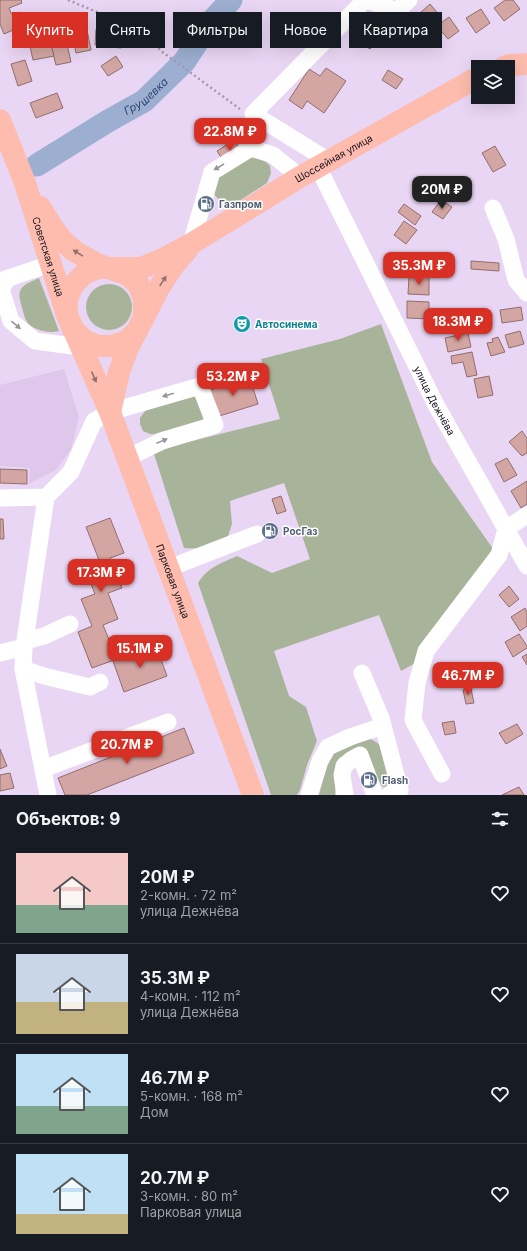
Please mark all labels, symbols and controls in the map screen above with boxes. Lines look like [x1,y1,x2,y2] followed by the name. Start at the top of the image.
[12,12,88,48] chip: Купить
[96,12,165,48] chip: Снять
[173,12,262,48] chip: Фильтры
[270,12,341,48] chip: Новое
[349,12,442,48] chip: Квартира
[471,60,515,104] map controls
[471,60,515,104] button: layers
[121,74,171,118] water label: Грушевка
[193,118,267,152] pin: 22.8M ₽
[203,123,257,139] text: 22.8M ₽
[293,132,374,185] street label: Шоссейная улица
[213,164,225,171] one-way arrow
[414,176,470,210] pin: 20M ₽
[421,181,463,197] text: 20M ₽
[196,194,216,214] fuel station icon: Газпром
[219,198,262,210] place label: Газпром
[30,215,67,298] street label: Советская улица
[72,249,84,256] one-way arrow
[382,252,456,286] pin: 35.3M ₽
[392,257,446,273] text: 35.3M ₽
[159,276,167,286] one-way arrow
[421,308,495,342] pin: 18.3M ₽
[432,313,484,329] text: 18.3M ₽
[232,314,252,334] theatre icon: Автосинема
[255,318,318,330] place label: Автосинема
[10,321,21,330] one-way arrow
[196,363,270,397] pin: 53.2M ₽
[412,364,458,437] street label: улица Дежнёва
[206,368,260,384] text: 53.2M ₽
[91,372,97,383] one-way arrow
[162,392,174,398] one-way arrow
[157,438,169,444] one-way arrow
[260,521,280,541] fuel station icon: РосГаз
[283,525,318,537] place label: РосГаз
[154,542,193,620] street label: Парковая улица
[64,559,138,593] pin: 17.3M ₽
[77,564,125,580] text: 17.3M ₽
[103,635,177,669] pin: 15.1M ₽
[116,640,164,656] text: 15.1M ₽
[431,662,505,696] pin: 46.7M ₽
[441,667,495,683] text: 46.7M ₽
[90,731,164,765] pin: 20.7M ₽
[101,736,153,752] text: 20.7M ₽
[359,770,379,790] fuel station icon: Flash
[382,774,408,786] place label: Flash
[489,808,511,830] icon: filters
[16,809,120,829] text: Объектов: 9
[140,867,195,887] text: 20M ₽
[48,869,96,917] icon: home
[489,882,511,904] icon: heart
[140,887,237,903] text: 2-комн. · 72 m²
[140,903,239,919] text: улица Дежнёва
[140,968,210,988] text: 35.3M ₽
[48,970,96,1018] icon: home
[489,983,511,1005] icon: heart
[140,988,241,1004] text: 4-комн. · 112 m²
[140,1004,239,1020] text: улица Дежнёва
[140,1068,210,1088] text: 46.7M ₽
[48,1070,96,1118] icon: home
[489,1083,511,1105] icon: heart
[140,1088,243,1104] text: 5-комн. · 168 m²
[140,1104,168,1120] text: Дом
[140,1168,209,1188] text: 20.7M ₽
[48,1170,96,1218] icon: home
[489,1183,511,1205] icon: heart
[140,1188,238,1204] text: 3-комн. · 80 m²
[140,1204,242,1220] text: Парковая улица

